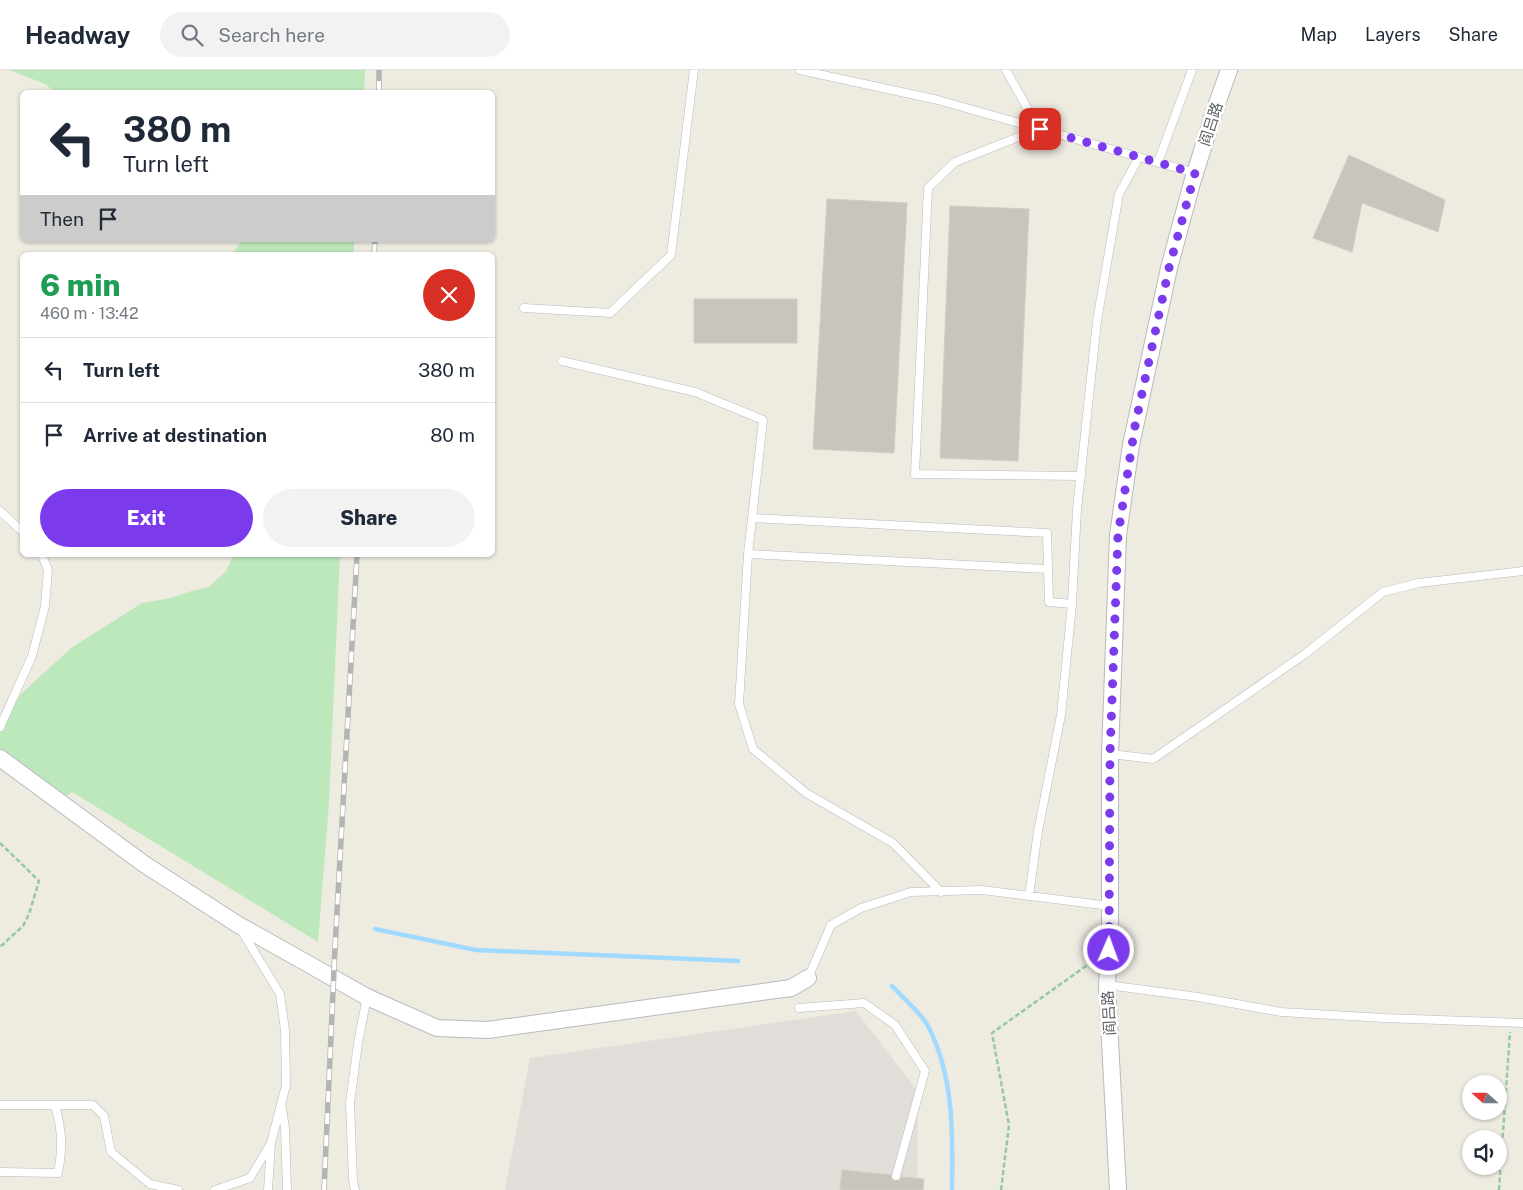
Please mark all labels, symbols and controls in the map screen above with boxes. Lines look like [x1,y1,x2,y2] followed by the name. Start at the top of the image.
[160,12,510,57] search box
[25,21,130,49] text: Headway
[178,21,206,49] icon: search
[218,24,325,46] text: Search here
[1301,24,1337,45] text: Map
[1365,24,1421,45] text: Layers
[1449,24,1498,45] text: Share
[1195,100,1226,148] street label: 阎吕路
[1019,108,1061,150] pin
[123,109,231,150] text: 380 m
[40,110,105,175] icon: left
[1026,115,1054,143] icon: arrive
[123,151,209,177] text: Turn left
[94,205,122,233] icon: arrive
[40,208,84,230] text: Then
[40,267,120,303] text: 6 min
[423,269,475,321] button: close
[40,304,138,323] text: 460 m · 13:42
[40,356,68,384] icon: left
[83,359,160,381] text: Turn left
[418,359,475,381] text: 380 m
[40,421,68,449] icon: arrive
[83,424,267,446] text: Arrive at destination
[430,424,475,446] text: 80 m
[40,489,253,547] button: Exit
[263,489,475,547] button: Share
[1082,923,1134,975] position arrow
[1099,990,1118,1036] street label: 阎吕路
[1462,1075,1508,1120] north arrow
[1462,1075,1507,1175] map controls
[1462,1130,1507,1175] button: sound

